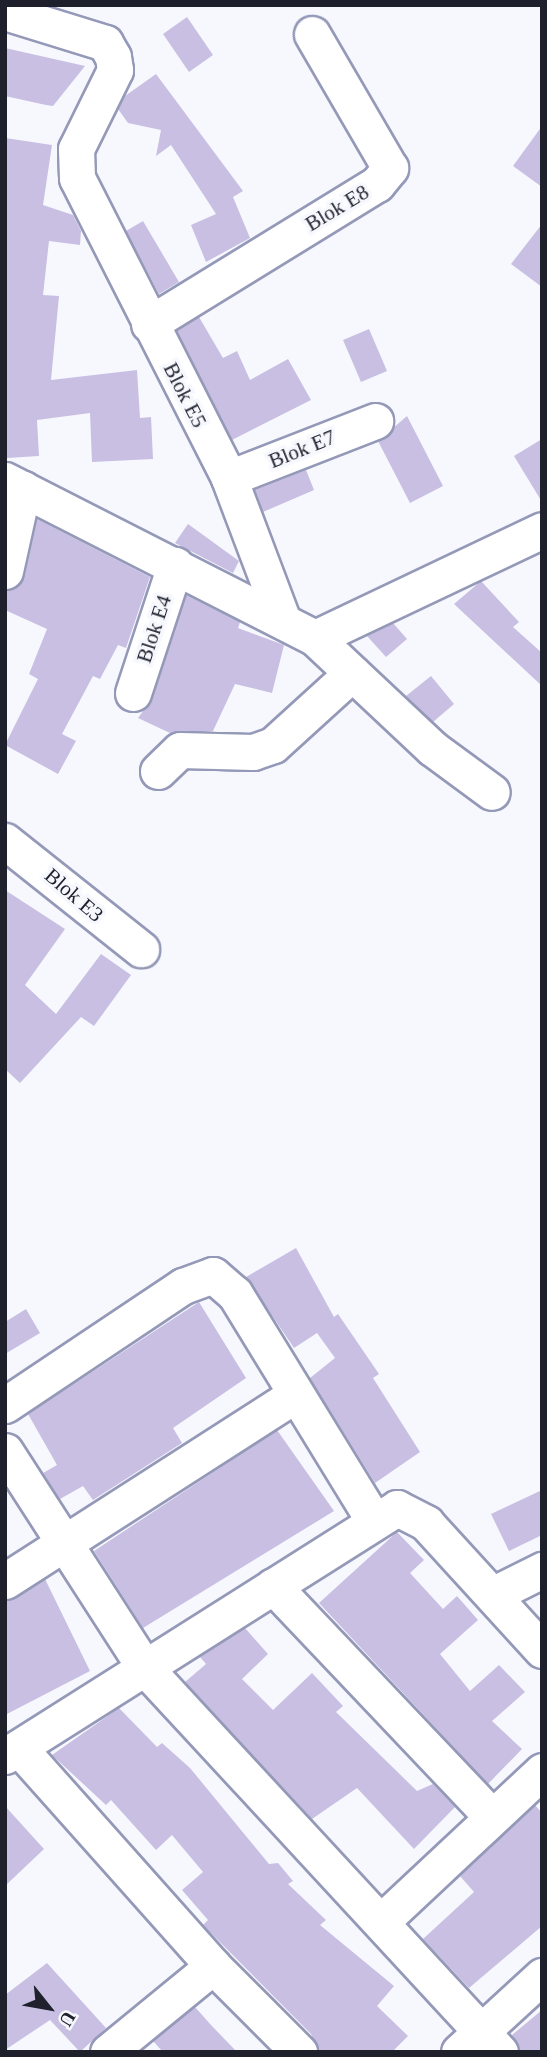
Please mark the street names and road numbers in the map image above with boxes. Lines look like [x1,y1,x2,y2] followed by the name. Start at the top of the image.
[301,179,373,237] street label: Blok E8
[158,358,212,432] street label: Blok E5
[265,424,339,474] street label: Blok E7
[131,592,177,666] street label: Blok E4
[40,863,108,927] street label: Blok E3

